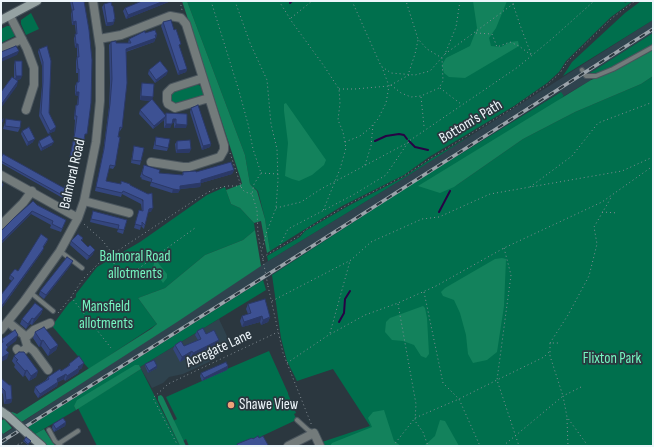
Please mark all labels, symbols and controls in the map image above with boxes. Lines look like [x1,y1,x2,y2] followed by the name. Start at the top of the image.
[436,96,506,148] street label: Bottom's Path
[56,137,90,211] street label: Balmoral Road
[99,248,171,283] park label: Balmoral Road allotments
[79,298,133,333] park label: Mansfield allotments
[183,326,255,372] street label: Acregate Lane
[583,350,641,368] park label: Flixton Park
[239,396,298,414] place label: Shawe View
[226,400,236,410] marker: Shawe View

